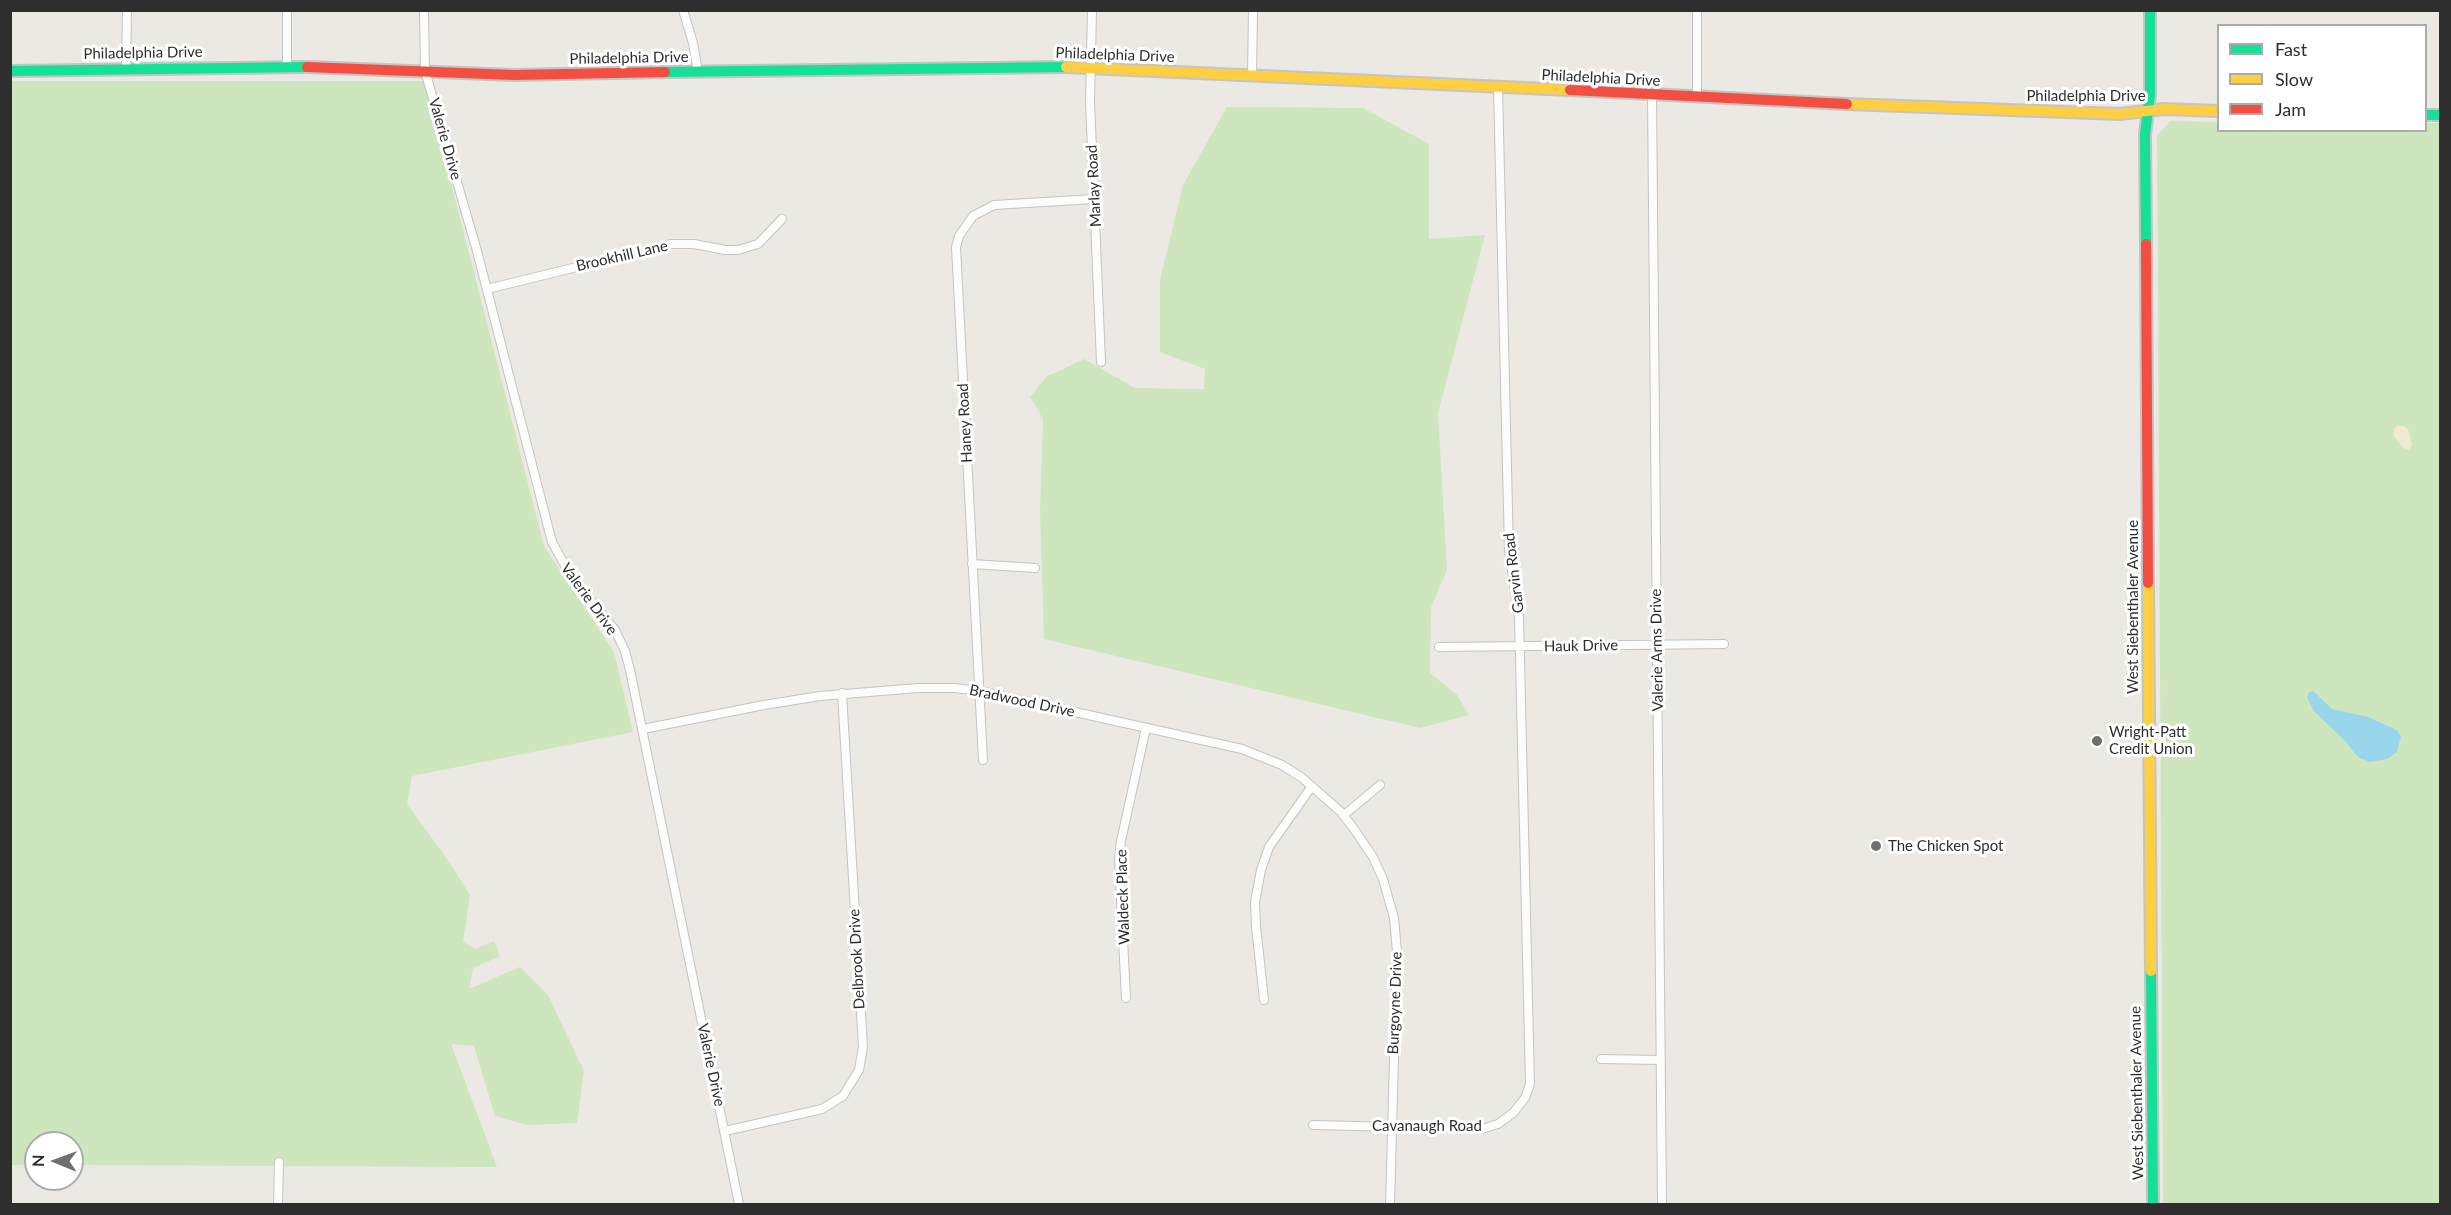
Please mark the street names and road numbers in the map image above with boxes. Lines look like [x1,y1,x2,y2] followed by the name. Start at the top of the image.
[83,43,203,63] street label: Philadelphia Drive
[1055,44,1175,66] street label: Philadelphia Drive
[569,48,689,68] street label: Philadelphia Drive
[1541,66,1661,90] street label: Philadelphia Drive
[2026,87,2146,105] street label: Philadelphia Drive
[425,96,465,182] street label: Valerie Drive
[1083,144,1105,228] street label: Marlay Road
[574,237,670,275] street label: Brookhill Lane
[954,383,976,463] street label: Haney Road
[2124,520,2142,694] street label: West Siebenthaler Avenue
[1500,532,1528,614] street label: Garvin Road
[557,560,621,638] street label: Valerie Drive
[1647,588,1667,712] street label: Valerie Arms Drive
[1544,636,1618,656] street label: Hauk Drive
[968,681,1076,721] street label: Bradwood Drive
[1112,849,1134,945] street label: Waldeck Place
[845,908,869,1010] street label: Delbrook Drive
[1384,951,1406,1055] street label: Burgoyne Drive
[2126,1006,2148,1180] street label: West Siebenthaler Avenue
[693,1022,729,1108] street label: Valerie Drive
[1372,1117,1482,1135] street label: Cavanaugh Road

